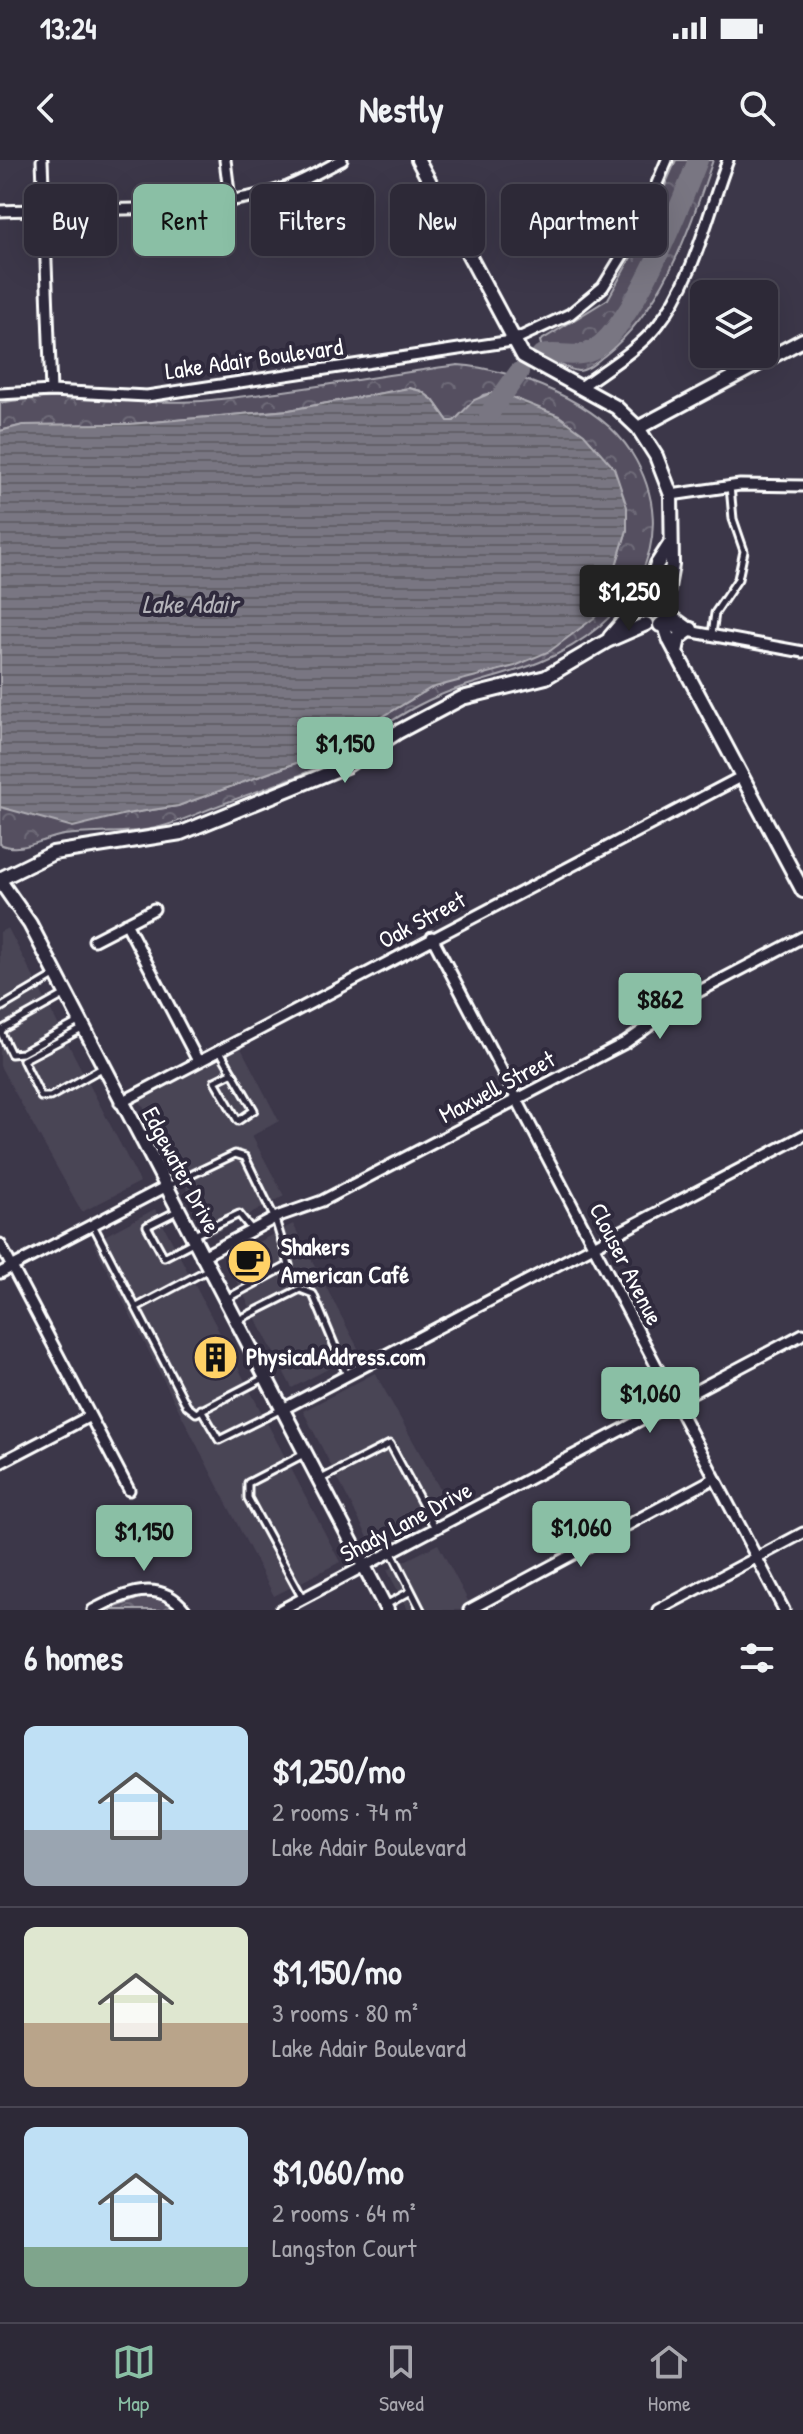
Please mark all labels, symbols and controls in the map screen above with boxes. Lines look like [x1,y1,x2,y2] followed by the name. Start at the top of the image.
[40,8,97,48] text: 13:24
[359,84,444,133] text: Nestly
[24,86,68,130] icon: back
[735,86,779,130] icon: search
[24,184,117,256] chip: Buy
[133,184,235,256] chip: Rent
[251,184,374,256] chip: Filters
[390,184,485,256] chip: New
[501,184,667,256] chip: Apartment
[690,280,778,368] map controls
[690,280,778,368] button: layers
[163,330,345,386] street label: Lake Adair Boulevard
[564,565,694,633] pin: $1,250
[598,573,660,608] text: $1,250
[142,586,241,621] water label: Lake Adair
[280,717,410,785] pin: $1,150
[315,725,375,760] text: $1,150
[372,883,471,955] street label: Oak Street
[613,973,707,1041] pin: $862
[637,981,683,1016] text: $862
[433,1042,561,1130] street label: Maxwell Street
[135,1101,229,1239] street label: Edgewater Drive
[582,1197,672,1331] street label: Clouser Avenue
[281,1230,409,1290] place label: Shakers American Café
[226,1237,274,1285] cafe icon: Shakers American Café
[191,1333,239,1381] building icon: PhysicalAddress.com
[246,1340,426,1373] place label: PhysicalAddress.com
[585,1367,715,1435] pin: $1,060
[619,1375,681,1410] text: $1,060
[334,1473,477,1569] street label: Shady Lane Drive
[516,1501,646,1569] pin: $1,060
[79,1505,209,1573] pin: $1,150
[550,1509,612,1544] text: $1,060
[114,1513,174,1548] text: $1,150
[24,1635,123,1681] text: 6 homes
[735,1636,779,1680] icon: filters
[272,1748,405,1794] text: $1,250/mo
[88,1758,184,1854] icon: home
[272,1794,418,1829] text: 2 rooms · 74 m²
[272,1829,466,1864] text: Lake Adair Boulevard
[272,1949,402,1995] text: $1,150/mo
[88,1959,184,2055] icon: home
[272,1995,418,2030] text: 3 rooms · 80 m²
[272,2030,466,2065] text: Lake Adair Boulevard
[272,2149,404,2195] text: $1,060/mo
[88,2159,184,2255] icon: home
[272,2195,416,2230] text: 2 rooms · 64 m²
[272,2230,416,2265] text: Langston Court
[112,2340,156,2418] tab: Map
[379,2340,424,2418] tab: Saved
[647,2340,691,2418] tab: Home

